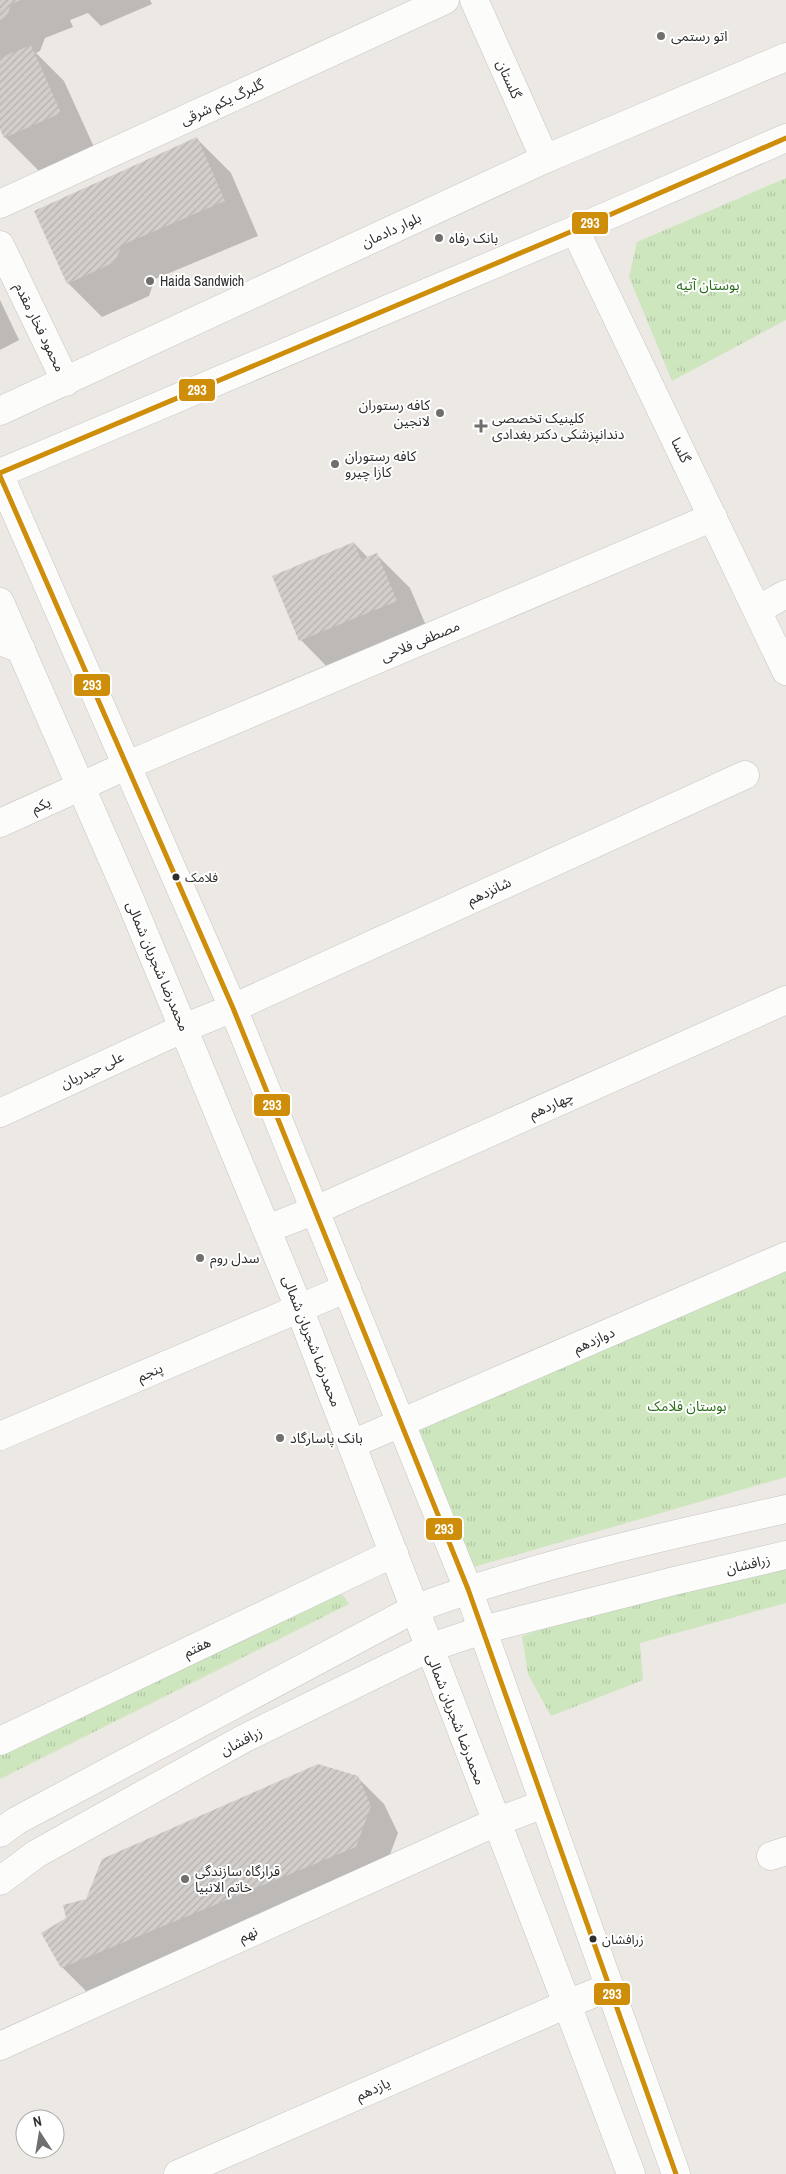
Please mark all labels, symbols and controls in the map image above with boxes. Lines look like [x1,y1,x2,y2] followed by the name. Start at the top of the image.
[671,27,728,45] place label: اتو رستمی
[655,30,667,42] marker: اتو رستمی
[492,57,526,102] street label: گلستان
[177,75,268,131] street label: گلبرگ یکم شرقی
[358,208,424,252] street label: بلوار دادمان
[571,211,609,235] line badge: 293
[580,214,600,232] text: 293
[449,229,498,247] place label: بانک رفاه
[433,232,445,244] marker: بانک رفاه
[160,272,244,290] place label: Haida Sandwich
[144,275,156,287] marker: Haida Sandwich
[677,276,740,294] park label: بوستان آتیه
[9,279,69,375] street label: محمود فخار مقدم
[178,378,216,402] line badge: 293
[187,381,207,399] text: 293
[359,396,430,430] place label: کافه رستوران لانجین
[434,407,446,419] marker: کافه رستوران لانجین
[492,409,625,444] place label: کلینیک تخصصی دندانپزشکی دکتر بغدادی
[474,419,488,433] marker: کلینیک تخصصی دندانپزشکی دکتر بغدادی
[667,434,695,466] street label: گلسا
[345,447,417,482] place label: کافه رستوران کازا چیرو
[329,458,341,470] marker: کافه رستوران کازا چیرو
[378,616,462,666] street label: مصطفی فلاحی
[73,673,111,697] line badge: 293
[82,676,102,694] text: 293
[29,793,54,819] street label: یکم
[185,869,218,886] place label: فلامک
[171,872,181,882] marker: فلامک
[464,873,515,911] street label: شانزدهم
[122,898,194,1034] street label: محمدرضا شجریان شمالی
[57,1047,127,1093] street label: علی حیدریان
[526,1087,577,1125] street label: چهاردهم
[253,1093,291,1117] line badge: 293
[262,1096,282,1114] text: 293
[210,1249,260,1269] place label: سدل روم
[194,1252,206,1264] marker: سدل روم
[279,1273,345,1409] street label: محمدرضا شجریان شمالی
[570,1323,619,1359] street label: دوازدهم
[135,1359,166,1387] street label: پنجم
[647,1397,727,1415] park label: بوستان فلامک
[290,1429,363,1448] place label: بانک پاسارگاد
[274,1432,286,1444] marker: بانک پاسارگاد
[425,1517,463,1541] line badge: 293
[434,1520,454,1538] text: 293
[724,1550,772,1578] street label: زرافشان
[180,1633,214,1663] street label: هفتم
[423,1651,489,1787] street label: محمدرضا شجریان شمالی
[217,1722,265,1760] street label: زرافشان
[195,1862,280,1898] place label: قرارگاه سازندگی خاتم الانبیا
[179,1873,191,1885] marker: قرارگاه سازندگی خاتم الانبیا
[236,1922,261,1948] street label: نهم
[602,1931,644,1948] place label: زرافشان
[588,1934,598,1944] marker: زرافشان
[593,1982,631,2006] line badge: 293
[602,1985,622,2003] text: 293
[353,2074,394,2106] street label: یازدهم
[15,2109,65,2159] north arrow
[31,2112,43,2131] text: N

